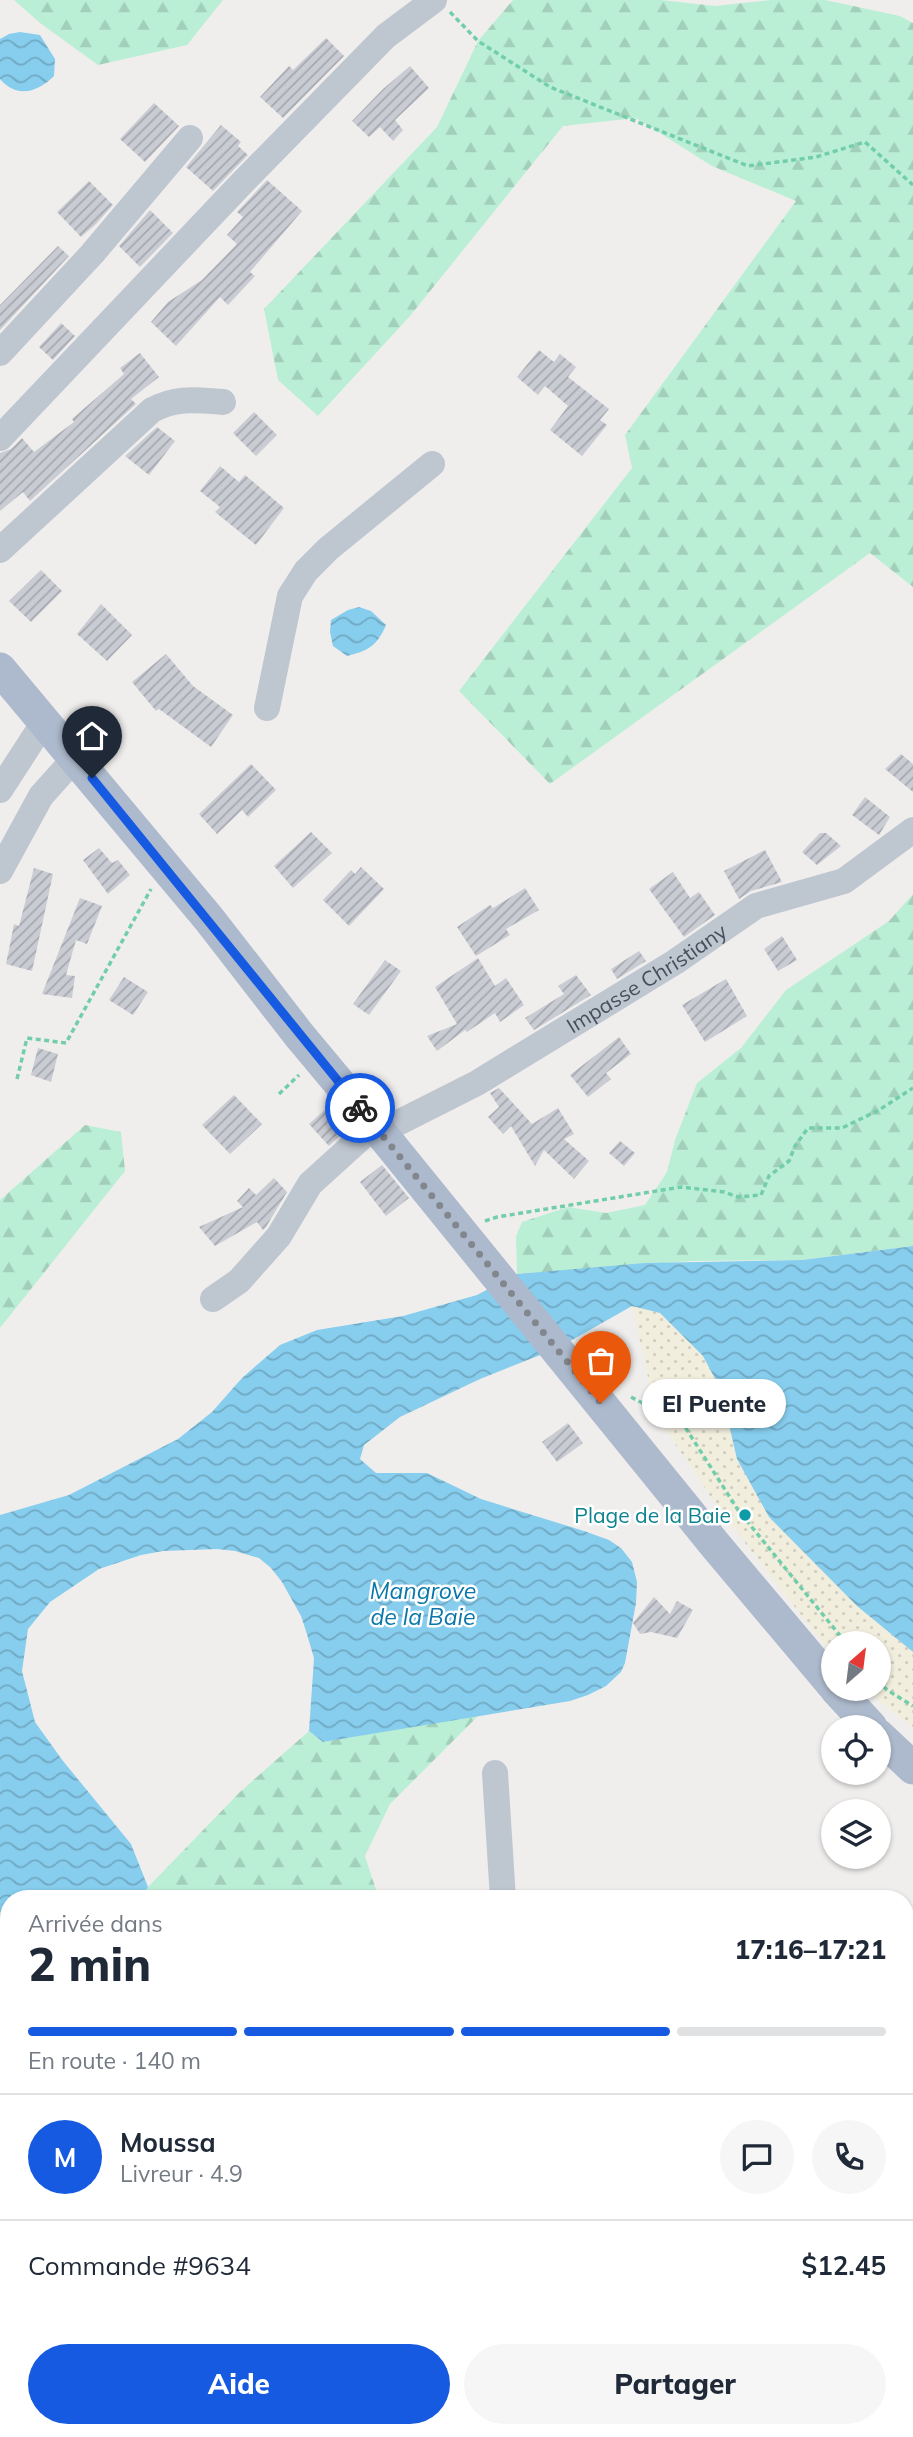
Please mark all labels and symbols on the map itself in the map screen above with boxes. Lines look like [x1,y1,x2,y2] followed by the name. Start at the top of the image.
[62,706,122,778] pin
[561,917,732,1038] street label: Impasse Christiany
[325,1073,395,1143] courier
[571,1331,631,1403] pin
[643,1378,786,1428] callout: El Puente
[574,1502,731,1528] place label: Plage de la Baie
[737,1507,753,1523] marker: Plage de la Baie
[370,1576,476,1631] water label: Mangrove de la Baie
[821,1631,891,1701] north arrow

